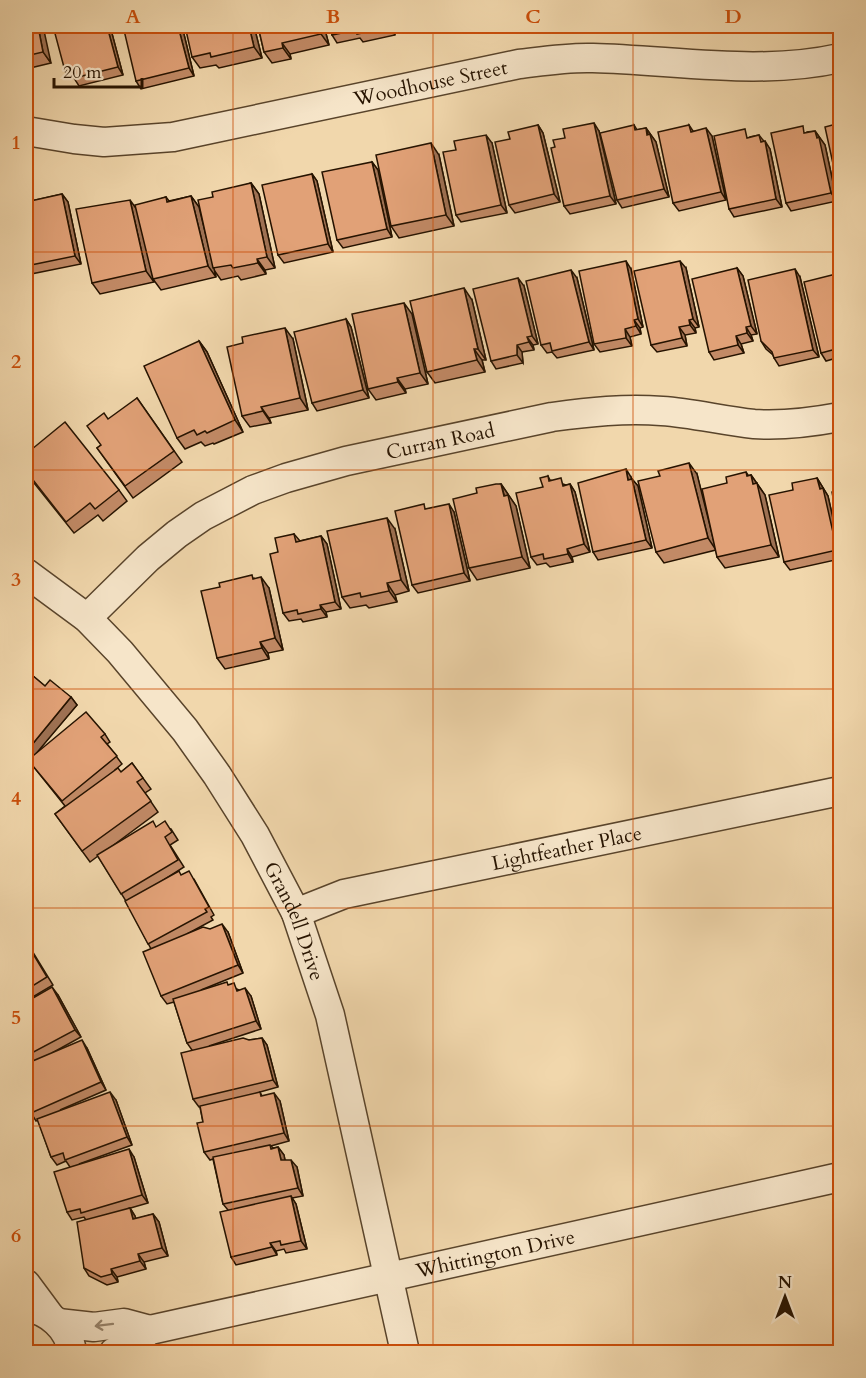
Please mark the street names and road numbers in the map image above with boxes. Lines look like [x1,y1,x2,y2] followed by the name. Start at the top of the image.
[350,54,510,113] street label: Woodhouse Street
[384,417,497,466] street label: Curran Road
[489,819,644,877] street label: Lightfeather Place
[257,857,331,984] street label: Grandell Drive
[413,1223,577,1285] street label: Whittington Drive

